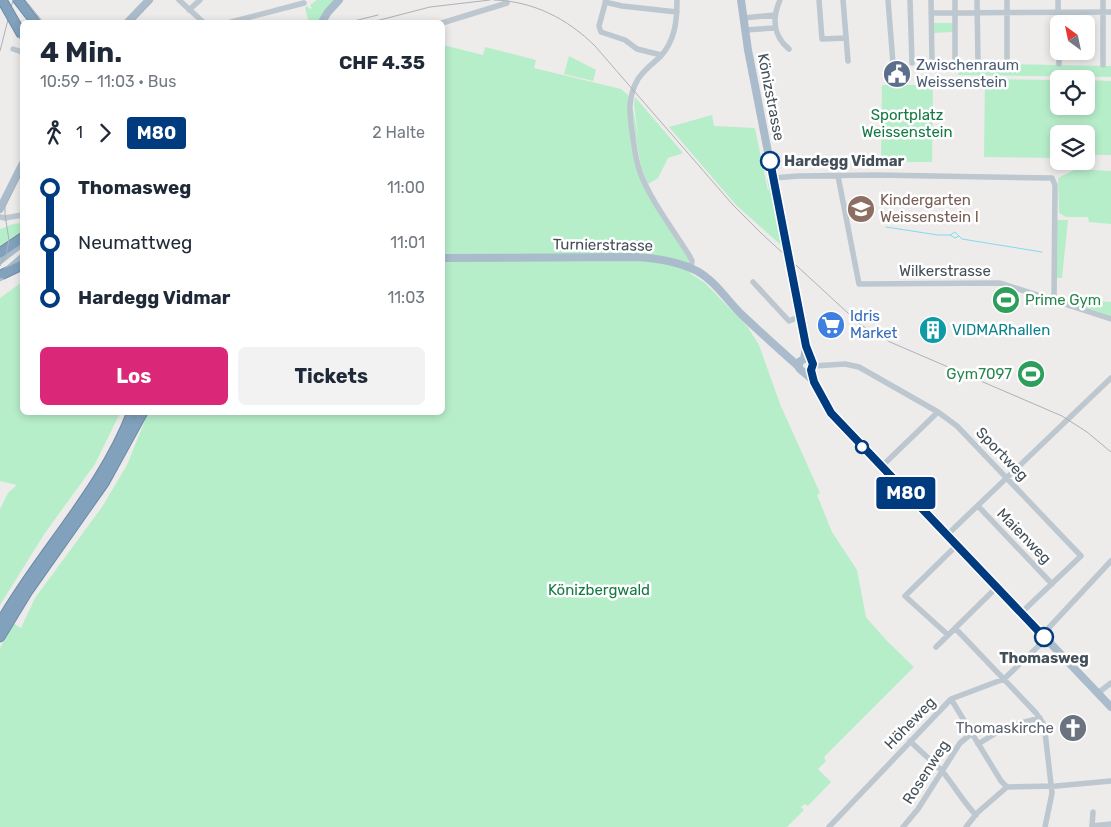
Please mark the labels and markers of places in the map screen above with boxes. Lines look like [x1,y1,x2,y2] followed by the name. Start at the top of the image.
[916,56,1019,91] place label: Zwischenraum Weissenstein
[882,59,912,89] public building icon: Zwischenraum Weissenstein
[760,151,780,171] marker: Hardegg Vidmar
[784,152,905,170] place label: Hardegg Vidmar
[880,191,979,226] place label: Kindergarten Weissenstein I
[846,194,876,224] school or university icon: Kindergarten Weissenstein I
[991,285,1021,315] sports icon: Prime Gym
[1025,291,1101,309] place label: Prime Gym
[850,307,898,342] place label: Idris Market
[816,310,846,340] supermarket icon: Idris Market
[918,315,948,345] building icon: VIDMARhallen
[952,321,1050,339] place label: VIDMARhallen
[1016,359,1046,389] sports icon: Gym7097
[946,365,1012,383] place label: Gym7097
[855,440,869,454] unlabelled marker
[1034,627,1054,647] marker: Thomasweg
[999,649,1089,667] place label: Thomasweg
[1058,713,1088,743] church icon: Thomaskirche
[956,719,1054,737] place label: Thomaskirche

